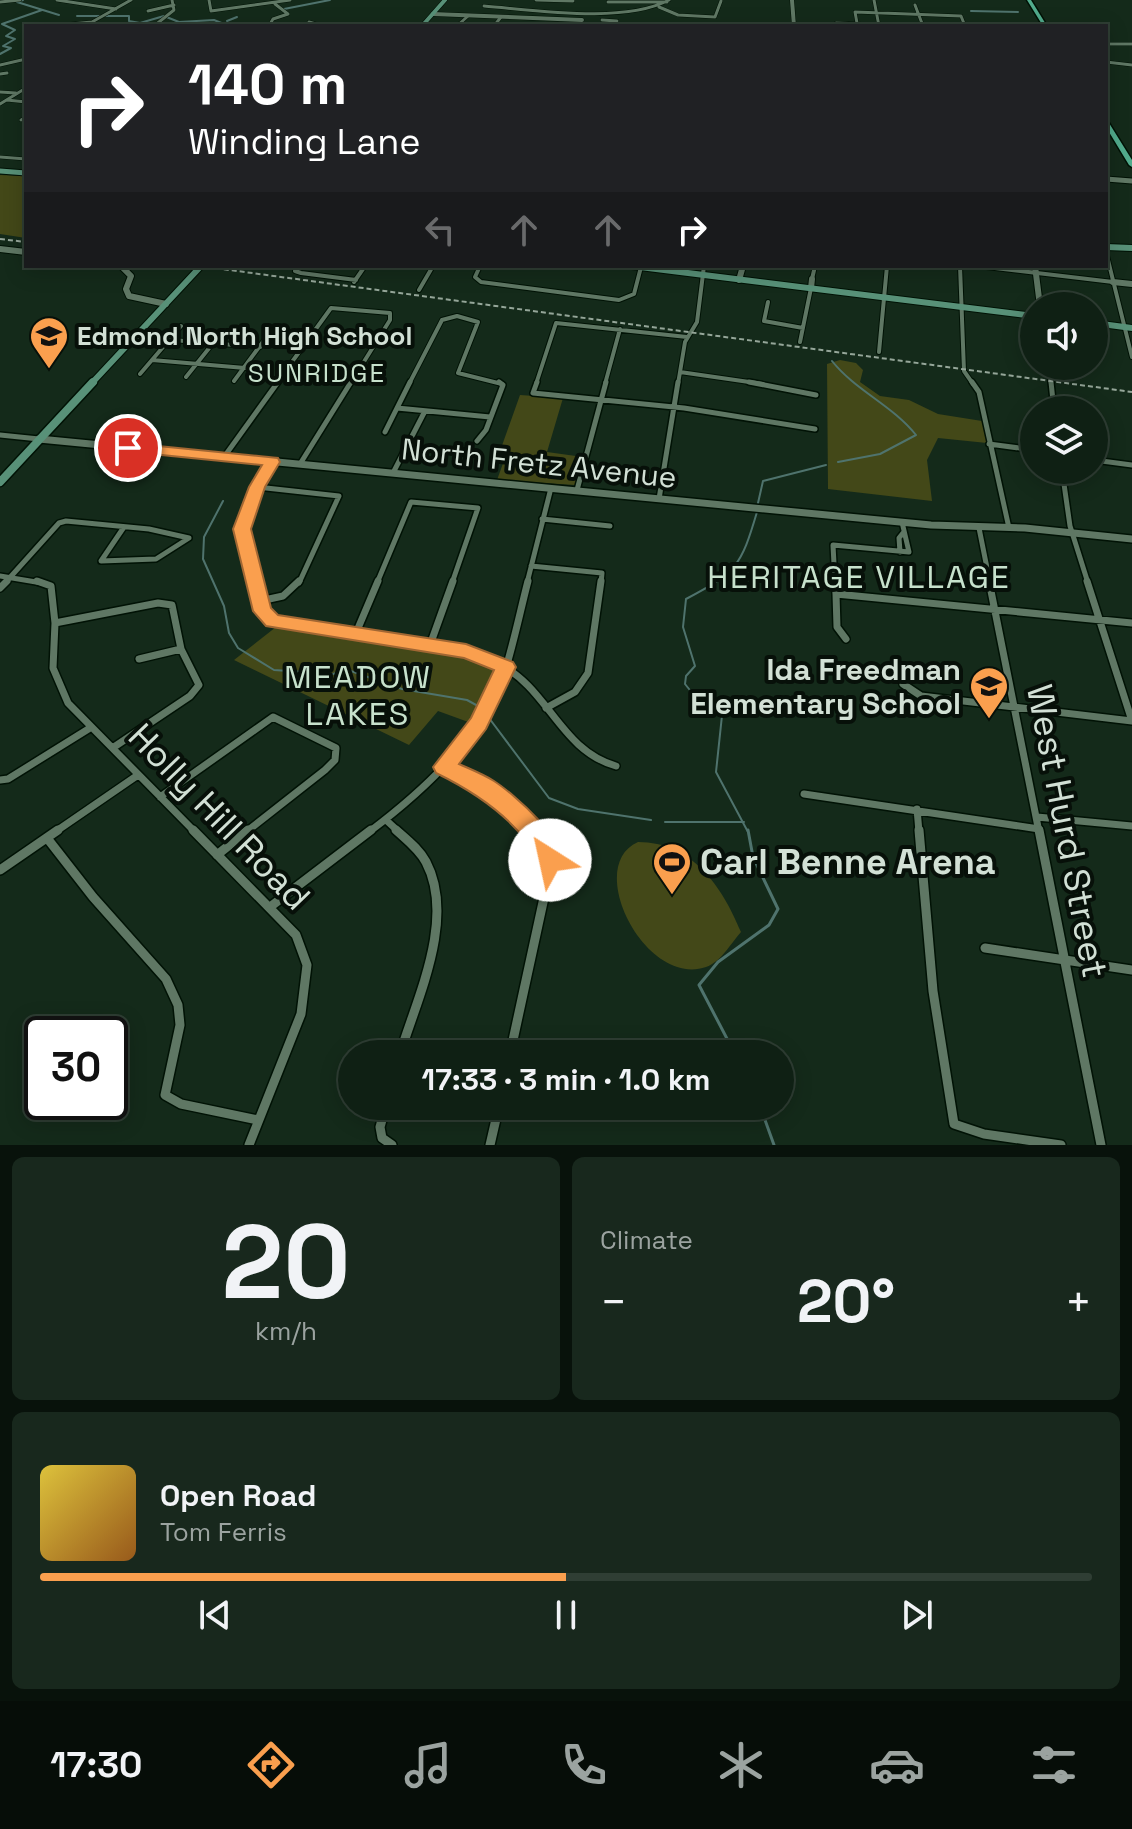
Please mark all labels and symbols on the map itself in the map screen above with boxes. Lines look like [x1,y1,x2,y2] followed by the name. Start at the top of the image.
[28,315,70,370] school or university icon: Edmond North High School
[77,319,412,353] place label: Edmond North High School
[248,356,386,390] district label: SUNRIDGE
[94,414,162,482] pin
[399,429,679,497] street label: North Fretz Avenue
[707,557,1011,597] district label: HERITAGE VILLAGE
[690,650,961,723] place label: Ida Freedman Elementary School
[284,657,432,734] district label: MEADOW LAKES
[968,665,1010,720] school or university icon: Ida Freedman Elementary School
[1016,680,1118,982] street label: West Hurd Street
[118,714,320,920] street label: Holly Hill Road
[508,818,592,902] position arrow
[700,839,996,885] place label: Carl Benne Arena
[651,841,693,896] sports icon: Carl Benne Arena
[24,1016,128,1120] speed limit sign: 30

